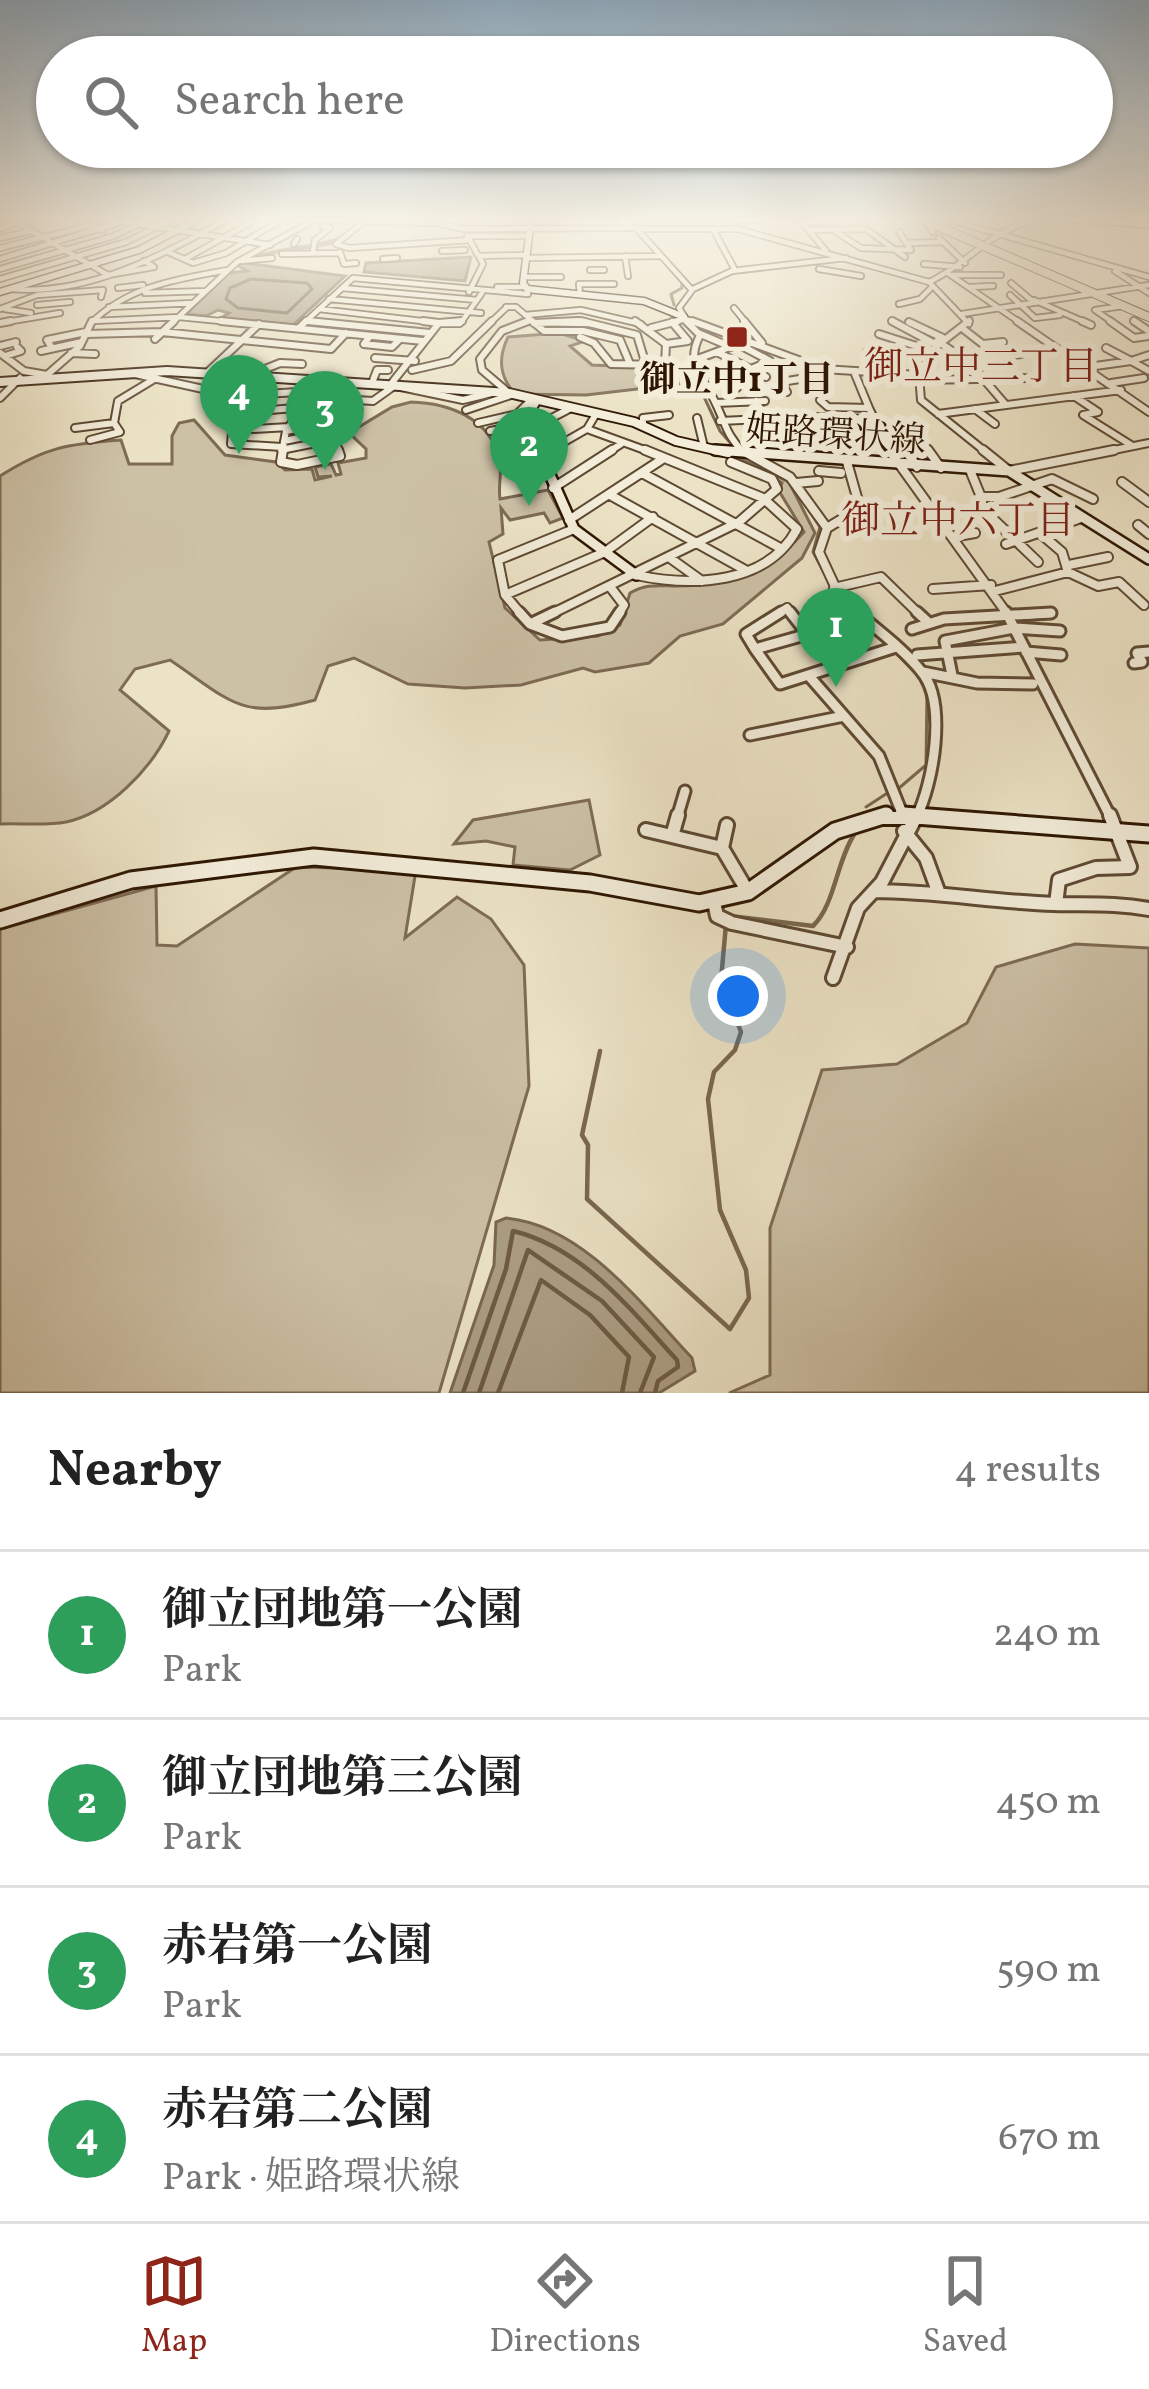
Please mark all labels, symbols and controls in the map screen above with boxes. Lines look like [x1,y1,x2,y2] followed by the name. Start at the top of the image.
[36,36,1113,168] search box
[78,69,144,135] icon: search
[174,71,405,134] text: Search here
[724,324,750,350] marker: 御立中1丁目
[864,342,1098,396] district label: 御立中三丁目
[200,355,278,454] pin: 4
[640,357,834,407] place label: 御立中1丁目
[286,371,364,470] pin: 3
[744,406,927,468] street label: 姫路環状線
[490,407,568,506] pin: 2
[841,496,1075,550] district label: 御立中六丁目
[797,588,875,687] pin: 1
[708,966,768,1026] your location
[48,1436,222,1507] text: Nearby
[954,1444,1101,1498] text: 4 results
[162,1581,522,1644] text: 御立団地第一公園
[79,1608,95,1662] text: 1
[993,1608,1101,1662] text: 240 m
[162,1644,242,1698] text: Park
[162,1749,522,1812] text: 御立団地第三公園
[77,1776,97,1830] text: 2
[995,1776,1101,1830] text: 450 m
[162,1812,242,1866] text: Park
[162,1917,432,1980] text: 赤岩第一公園
[77,1944,97,1998] text: 3
[996,1944,1101,1998] text: 590 m
[162,1980,242,2034] text: Park
[162,2081,432,2144] text: 赤岩第二公園
[75,2112,99,2166] text: 4
[998,2112,1101,2166] text: 670 m
[162,2152,460,2206] text: Park · 姫路環状線
[141,2248,207,2366] tab: Map
[489,2248,641,2366] tab: Directions
[923,2248,1008,2366] tab: Saved

